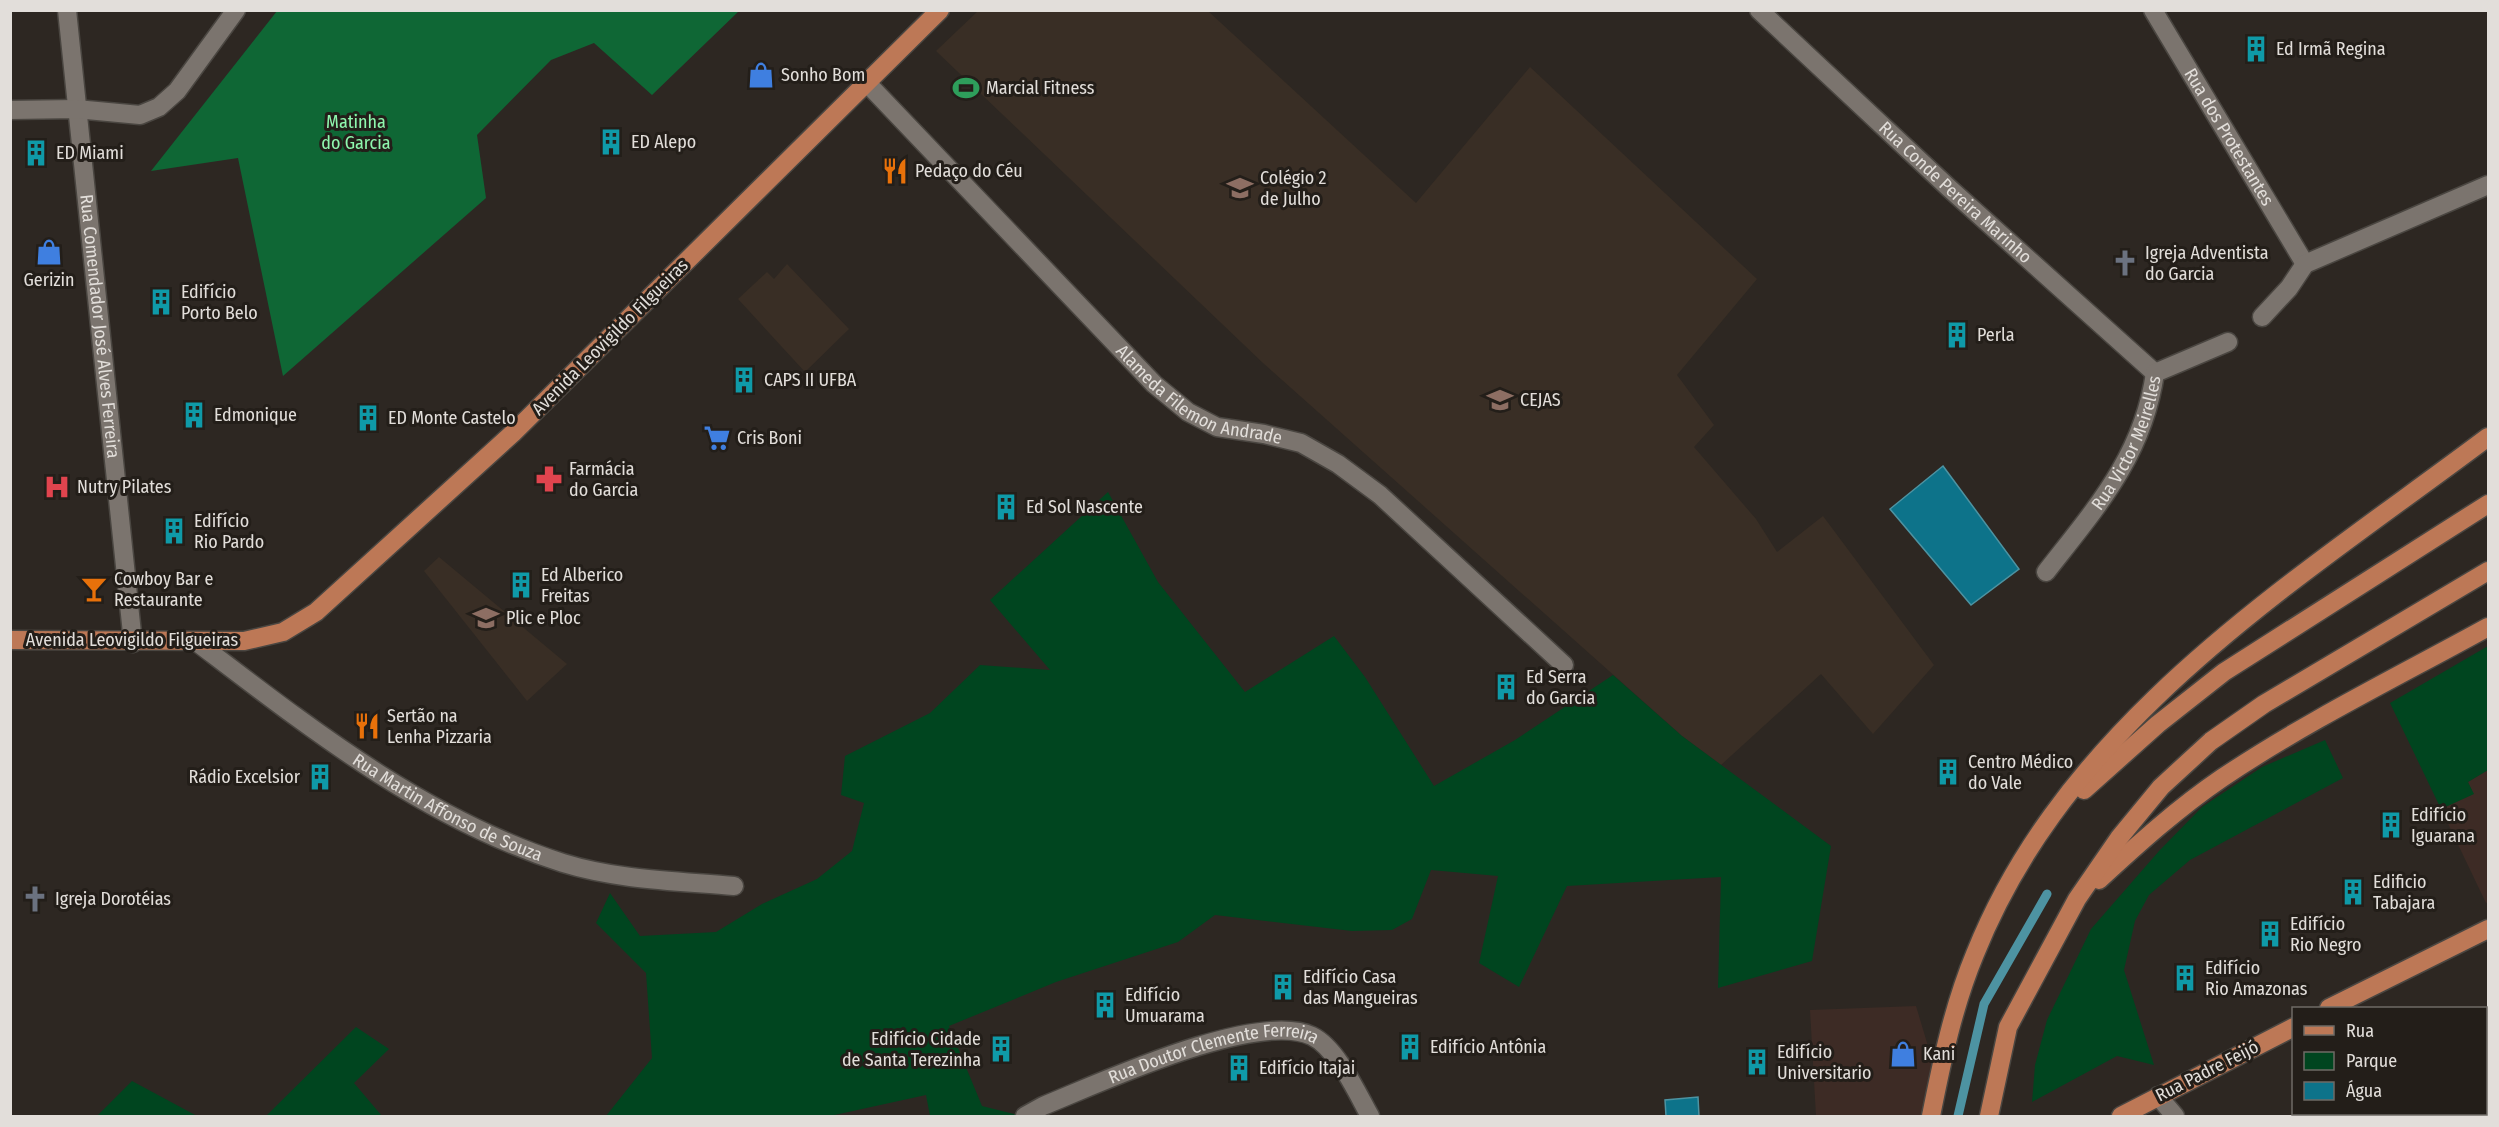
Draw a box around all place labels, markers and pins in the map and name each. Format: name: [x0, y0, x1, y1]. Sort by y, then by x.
building icon: Ed Irmã Regina: [2241, 34, 2271, 64]
place label: Ed Irmã Regina: [2276, 38, 2386, 60]
shop icon: Sonho Bom: [746, 60, 776, 90]
place label: Sonho Bom: [781, 64, 865, 86]
sports icon: Marcial Fitness: [951, 73, 981, 103]
place label: Marcial Fitness: [986, 77, 1095, 99]
building icon: ED Alepo: [596, 127, 626, 157]
place label: ED Alepo: [631, 131, 696, 153]
building icon: ED Miami: [21, 138, 51, 168]
place label: ED Miami: [56, 142, 124, 164]
restaurant icon: Pedaço do Céu: [880, 156, 910, 186]
place label: Pedaço do Céu: [915, 160, 1023, 182]
place label: Colégio 2 de Julho: [1260, 167, 1326, 210]
school or university icon: Colégio 2 de Julho: [1225, 173, 1255, 203]
shop icon: Gerizin: [34, 237, 64, 267]
place label: Igreja Adventista do Garcia: [2145, 242, 2269, 285]
church icon: Igreja Adventista do Garcia: [2110, 248, 2140, 278]
place label: Gerizin: [23, 269, 75, 291]
place label: Edifício Porto Belo: [181, 281, 258, 324]
building icon: Edifício Porto Belo: [146, 287, 176, 317]
building icon: Perla: [1942, 320, 1972, 350]
place label: Perla: [1977, 324, 2015, 346]
building icon: CAPS II UFBA: [729, 365, 759, 395]
place label: CAPS II UFBA: [764, 369, 857, 391]
school or university icon: CEJAS: [1485, 385, 1515, 415]
place label: CEJAS: [1520, 389, 1561, 411]
building icon: Edmonique: [179, 400, 209, 430]
building icon: ED Monte Castelo: [353, 403, 383, 433]
place label: Edmonique: [214, 404, 297, 426]
place label: ED Monte Castelo: [388, 407, 516, 429]
supermarket icon: Cris Boni: [702, 423, 732, 453]
place label: Cris Boni: [737, 427, 802, 449]
place label: Farmácia do Garcia: [569, 458, 638, 501]
pharmacy icon: Farmácia do Garcia: [534, 464, 564, 494]
hospital icon: Nutry Pilates: [42, 472, 72, 502]
place label: Nutry Pilates: [77, 476, 172, 498]
building icon: Ed Sol Nascente: [991, 492, 1021, 522]
place label: Ed Sol Nascente: [1026, 496, 1143, 518]
place label: Edifício Rio Pardo: [194, 510, 264, 553]
building icon: Edifício Rio Pardo: [159, 516, 189, 546]
place label: Ed Alberico Freitas: [541, 564, 623, 607]
place label: Cowboy Bar e Restaurante: [114, 568, 213, 611]
building icon: Ed Alberico Freitas: [506, 570, 536, 600]
bar icon: Cowboy Bar e Restaurante: [79, 574, 109, 604]
school or university icon: Plic e Ploc: [471, 603, 501, 633]
place label: Plic e Ploc: [506, 607, 581, 629]
place label: Ed Serra do Garcia: [1526, 666, 1595, 709]
building icon: Ed Serra do Garcia: [1491, 672, 1521, 702]
place label: Sertão na Lenha Pizzaria: [387, 705, 492, 748]
restaurant icon: Sertão na Lenha Pizzaria: [352, 711, 382, 741]
place label: Centro Médico do Vale: [1968, 751, 2073, 794]
building icon: Centro Médico do Vale: [1933, 757, 1963, 787]
building icon: Rádio Excelsior: [305, 762, 335, 792]
place label: Rádio Excelsior: [189, 766, 301, 788]
place label: Edifício Iguarana: [2411, 804, 2475, 847]
building icon: Edifício Iguarana: [2376, 810, 2406, 840]
place label: Edificio Tabajara: [2373, 871, 2435, 914]
building icon: Edificio Tabajara: [2338, 877, 2368, 907]
church icon: Igreja Dorotéias: [20, 884, 50, 914]
place label: Igreja Dorotéias: [55, 888, 171, 910]
place label: Edifício Rio Negro: [2290, 913, 2362, 956]
building icon: Edifício Rio Negro: [2255, 919, 2285, 949]
place label: Edifício Rio Amazonas: [2205, 957, 2308, 1000]
building icon: Edifício Rio Amazonas: [2170, 963, 2200, 993]
place label: Edifício Casa das Mangueiras: [1303, 966, 1418, 1009]
building icon: Edifício Casa das Mangueiras: [1268, 972, 1298, 1002]
place label: Edifício Umuarama: [1125, 984, 1205, 1027]
building icon: Edifício Umuarama: [1090, 990, 1120, 1020]
place label: Edifício Cidade de Santa Terezinha: [842, 1028, 981, 1071]
building icon: Edifício Antônia: [1395, 1032, 1425, 1062]
building icon: Edifício Cidade de Santa Terezinha: [986, 1034, 1016, 1064]
place label: Edifício Antônia: [1430, 1036, 1546, 1058]
shop icon: Kani: [1888, 1039, 1918, 1069]
place label: Edifício Universitario: [1777, 1041, 1872, 1084]
place label: Kani: [1923, 1043, 1955, 1065]
building icon: Edifício Universitario: [1742, 1047, 1772, 1077]
building icon: Edifício Itajai: [1224, 1053, 1254, 1083]
place label: Edifício Itajai: [1259, 1057, 1355, 1079]

